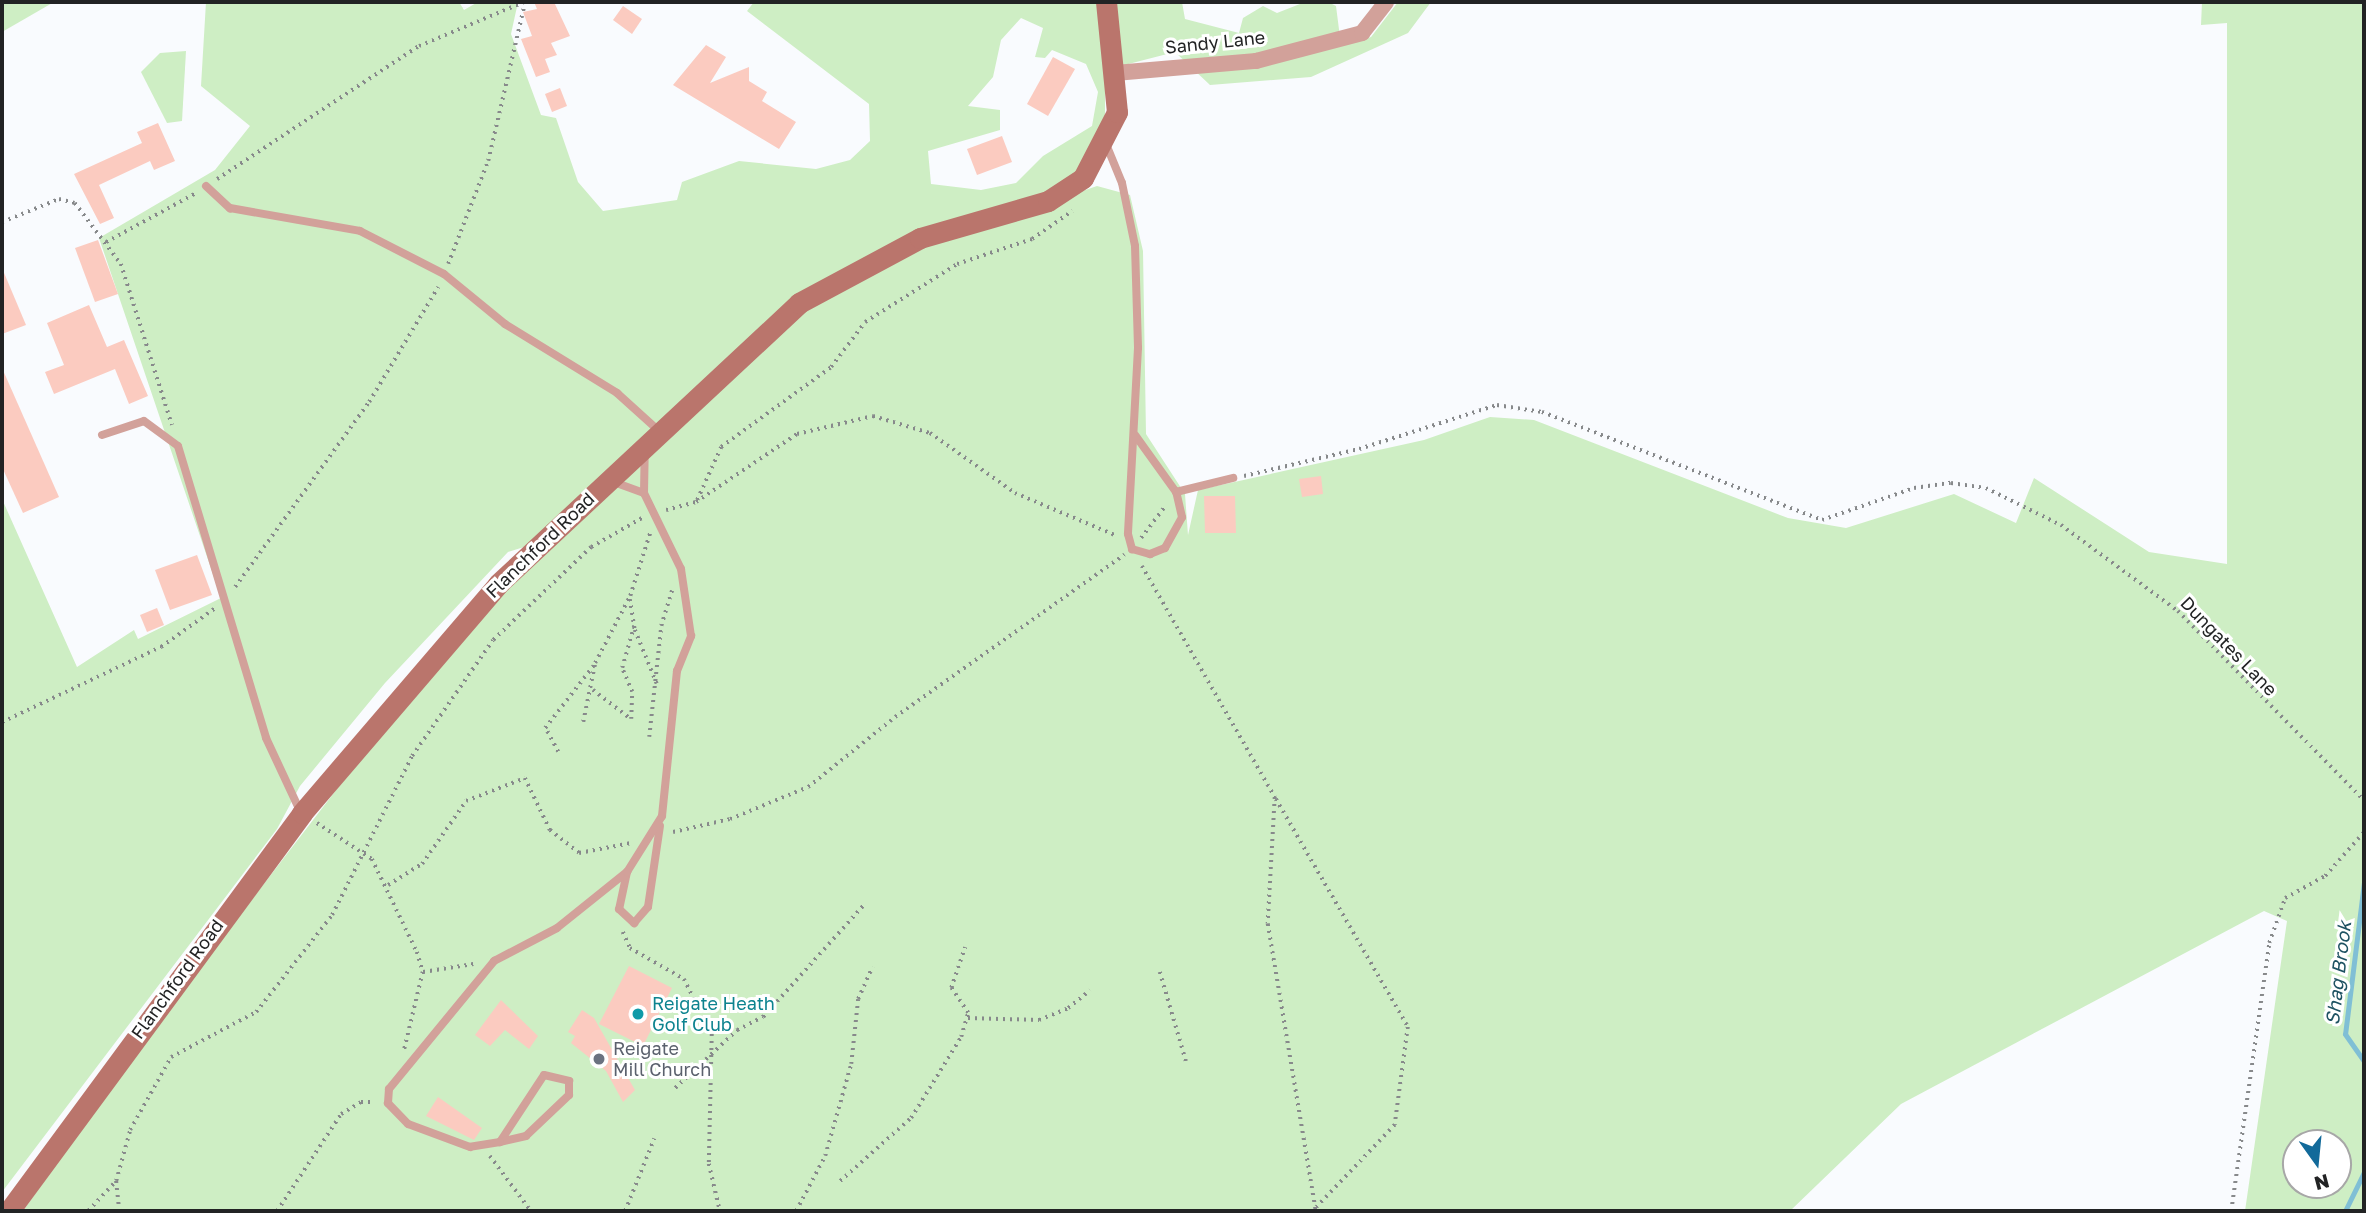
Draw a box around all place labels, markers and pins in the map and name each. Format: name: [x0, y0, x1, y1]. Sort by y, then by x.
place label: Reigate Heath Golf Club: [652, 993, 775, 1036]
marker: Reigate Heath Golf Club: [630, 1006, 646, 1022]
place label: Reigate Mill Church: [613, 1038, 711, 1080]
marker: Reigate Mill Church: [591, 1051, 607, 1067]

